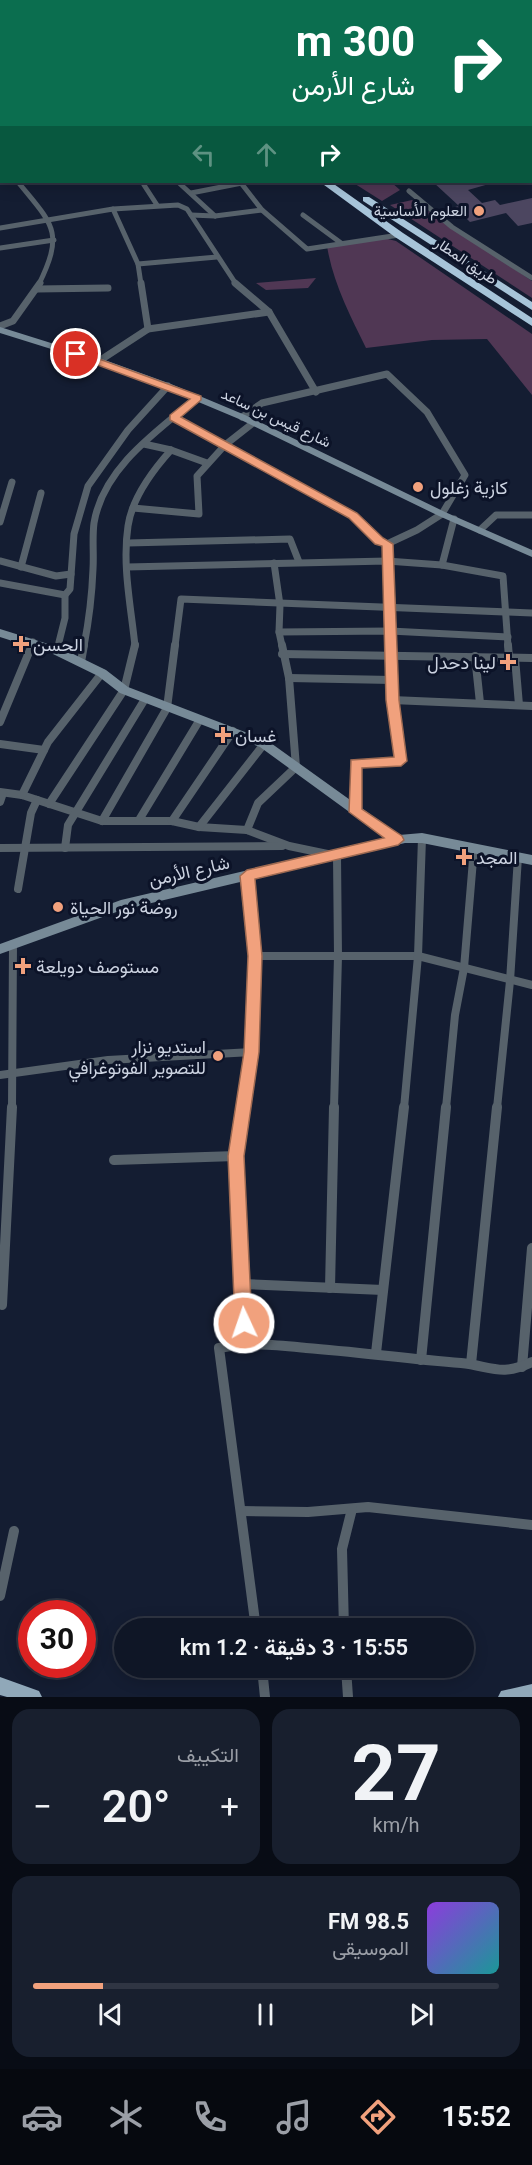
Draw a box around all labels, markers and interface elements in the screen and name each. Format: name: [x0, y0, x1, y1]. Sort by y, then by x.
text: 300 m: [296, 17, 415, 66]
icon: right: [436, 24, 514, 102]
text: شارع الأرمن: [291, 70, 415, 102]
icon: left: [187, 138, 220, 171]
icon: ahead: [250, 138, 283, 171]
icon: right: [313, 138, 346, 171]
place label: العلوم الأساسية: [374, 202, 467, 221]
marker: العلوم الأساسية: [472, 204, 486, 218]
street label: طريق المطار: [430, 233, 501, 289]
pin: [50, 328, 101, 379]
icon: arrive: [59, 337, 92, 370]
street label: شارع قيس بن ساعد: [217, 385, 334, 453]
place label: كازية زغلول: [430, 477, 508, 499]
marker: كازية زغلول: [411, 480, 425, 494]
place label: الحسن: [33, 634, 83, 656]
marker: الحسن: [14, 637, 28, 651]
place label: لينا دحدل: [427, 652, 496, 674]
marker: لينا دحدل: [501, 655, 515, 669]
place label: غسان: [235, 725, 276, 746]
marker: غسان: [216, 728, 230, 742]
place label: المجد: [476, 847, 518, 868]
marker: المجد: [457, 850, 471, 864]
street label: شارع الأرمن: [146, 852, 232, 892]
place label: روضة نور الحياة: [70, 897, 178, 919]
marker: روضة نور الحياة: [51, 900, 65, 914]
place label: مستوصف دويلعة: [36, 956, 159, 978]
marker: مستوصف دويلعة: [14, 957, 32, 975]
place label: استديو نزار للتصوير الفوتوغرافي: [68, 1036, 206, 1083]
marker: استديو نزار للتصوير الفوتوغرافي: [211, 1049, 225, 1063]
position arrow: [212, 1291, 276, 1355]
speed limit sign: 30: [18, 1600, 96, 1678]
text: 15:55 · 3 دقيقة · 1.2 km: [180, 1635, 408, 1660]
text: 27: [351, 1728, 441, 1819]
text: التكييف: [177, 1743, 239, 1767]
text: 20°: [102, 1780, 170, 1833]
text: −: [33, 1787, 52, 1826]
text: +: [220, 1787, 239, 1826]
text: km/h: [373, 1813, 419, 1837]
text: 98.5 FM: [328, 1909, 409, 1934]
text: الموسيقى: [332, 1936, 409, 1960]
icon: previous: [94, 1998, 127, 2031]
icon: pause: [249, 1998, 282, 2031]
icon: next: [405, 1998, 438, 2031]
icon: car: [21, 2096, 63, 2138]
icon: climate: [105, 2096, 147, 2138]
icon: phone: [189, 2096, 231, 2138]
icon: music: [273, 2096, 315, 2138]
icon: directions: [357, 2096, 399, 2138]
text: 15:52: [441, 2101, 511, 2133]

